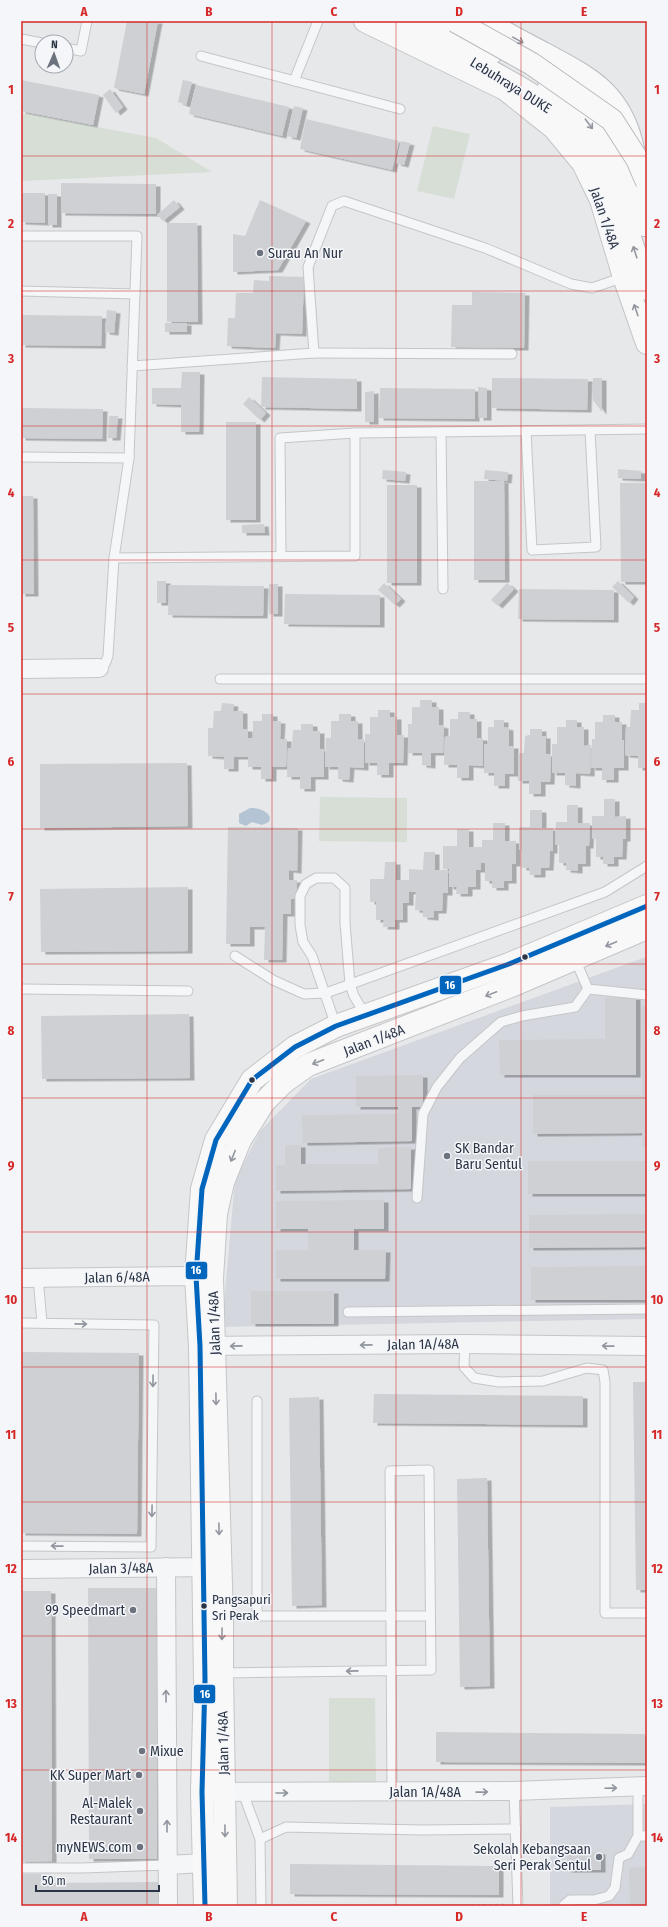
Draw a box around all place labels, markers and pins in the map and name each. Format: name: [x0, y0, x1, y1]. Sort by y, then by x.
place label: Surau An Nur: [268, 245, 343, 262]
marker: Surau An Nur: [255, 248, 265, 258]
unlabelled marker: [520, 952, 530, 962]
unlabelled marker: [247, 1075, 257, 1085]
place label: SK Bandar Baru Sentul: [455, 1140, 522, 1173]
marker: SK Bandar Baru Sentul: [442, 1151, 452, 1161]
place label: Pangsapuri Sri Perak: [212, 1592, 271, 1623]
marker: Pangsapuri Sri Perak: [199, 1601, 209, 1611]
place label: 99 Speedmart: [45, 1602, 125, 1619]
marker: 99 Speedmart: [128, 1605, 138, 1615]
place label: Mixue: [150, 1743, 184, 1760]
marker: Mixue: [137, 1746, 147, 1756]
place label: KK Super Mart: [50, 1767, 131, 1784]
marker: KK Super Mart: [134, 1770, 144, 1780]
place label: Al-Malek Restaurant: [70, 1795, 132, 1828]
marker: Al-Malek Restaurant: [135, 1806, 145, 1816]
place label: myNEWS.com: [56, 1839, 132, 1856]
place label: Sekolah Kebangsaan Seri Perak Sentul: [473, 1841, 591, 1874]
marker: myNEWS.com: [135, 1842, 145, 1852]
marker: Sekolah Kebangsaan Seri Perak Sentul: [594, 1852, 604, 1862]

